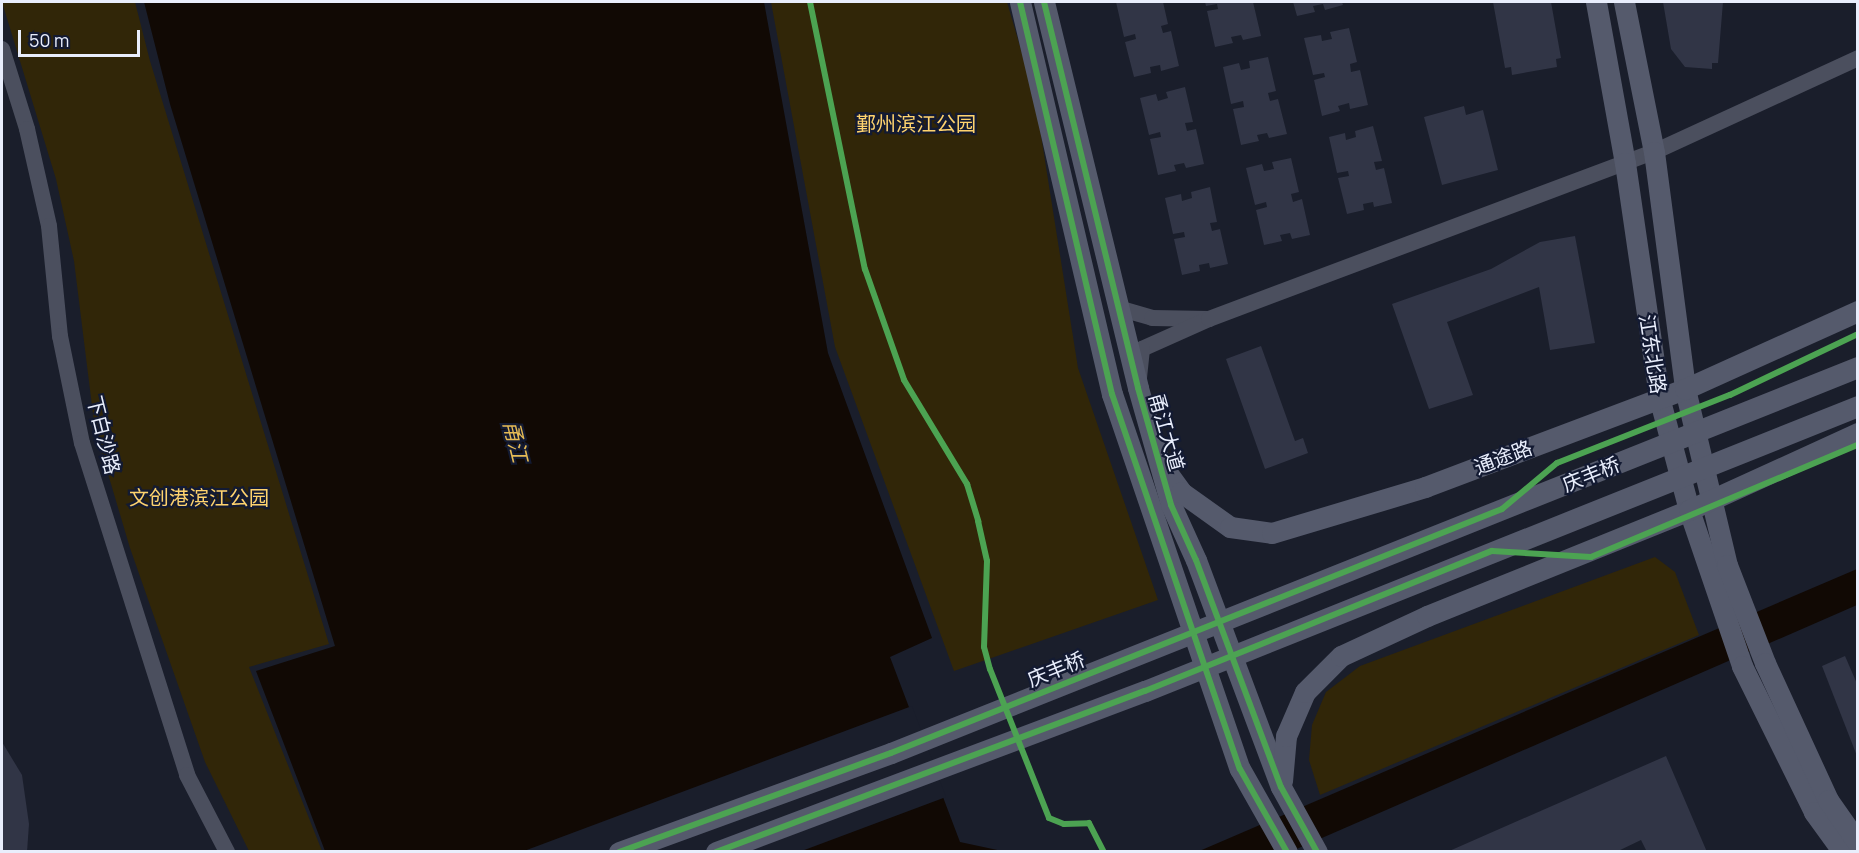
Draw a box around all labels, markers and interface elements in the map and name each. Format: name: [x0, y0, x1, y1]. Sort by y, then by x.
scale bar: [21, 18, 142, 56]
text: 50 m: [29, 28, 69, 52]
park label: 鄞州滨江公园: [856, 111, 976, 135]
street label: 江东北路: [1635, 313, 1671, 395]
street label: 甬江大道: [1144, 390, 1190, 474]
street label: 下白沙路: [83, 393, 125, 477]
water label: 甬江: [499, 418, 533, 464]
street label: 通途路: [1471, 435, 1535, 479]
street label: 庆丰桥: [1559, 452, 1623, 496]
park label: 文创港滨江公园: [129, 485, 269, 509]
street label: 庆丰桥: [1024, 647, 1088, 691]

